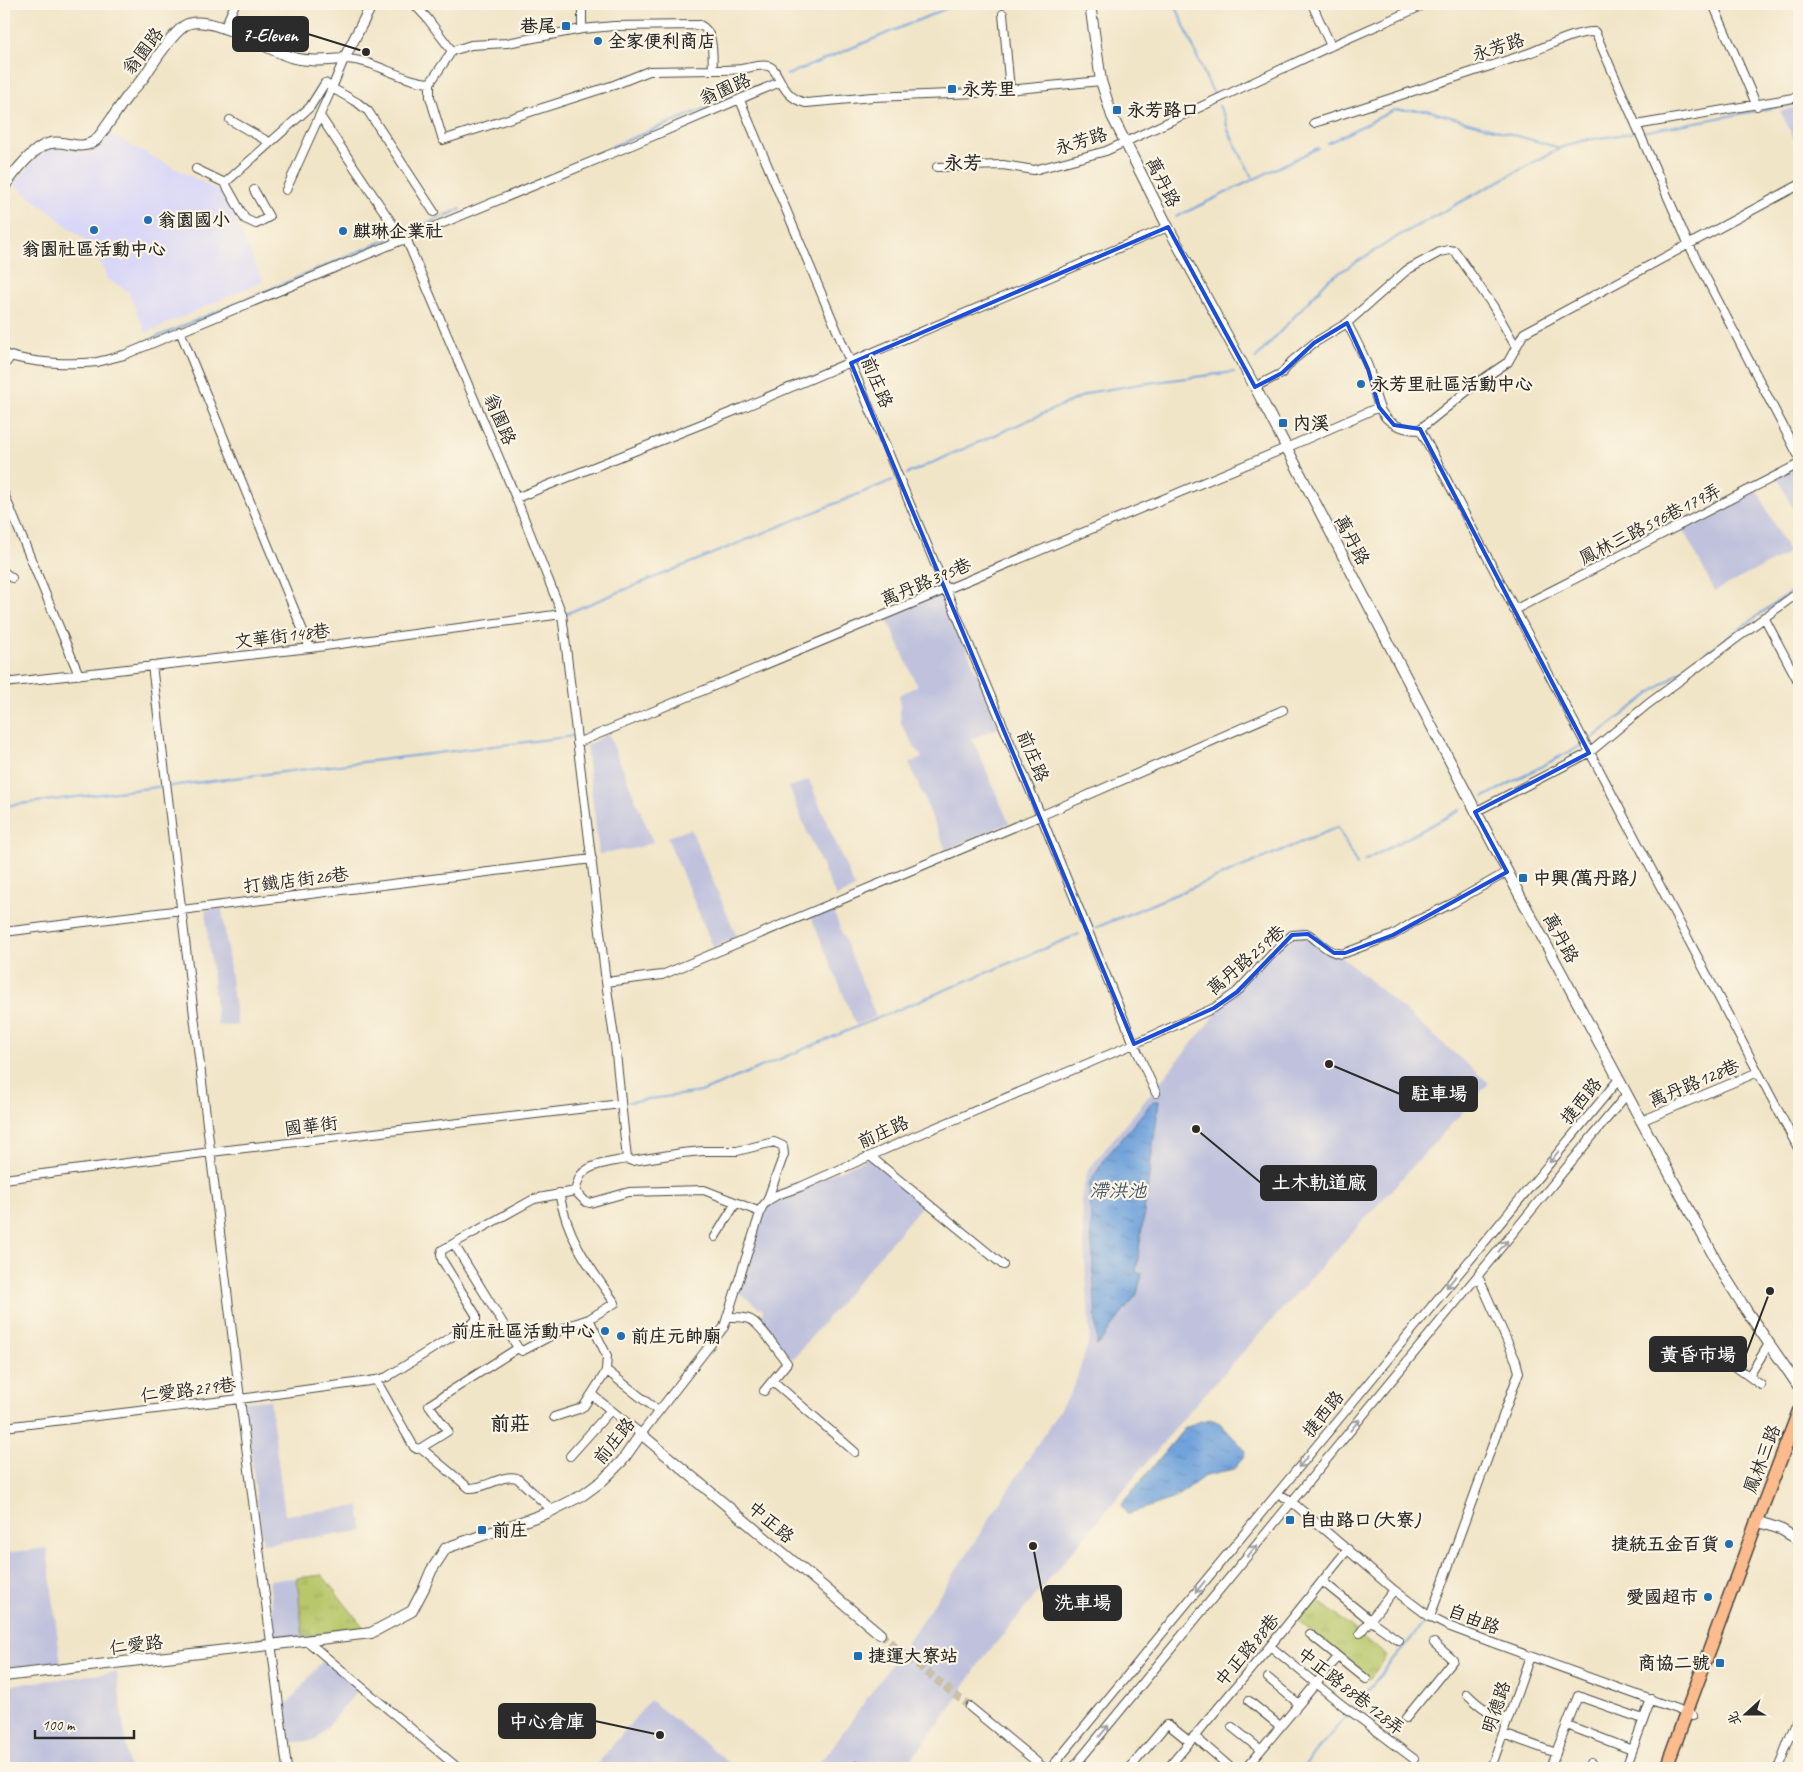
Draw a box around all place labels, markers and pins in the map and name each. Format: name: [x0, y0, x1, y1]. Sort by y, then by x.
place label: 巷尾: [520, 15, 556, 37]
callout: 7-Eleven: [233, 17, 308, 51]
marker: 巷尾: [560, 20, 572, 32]
place label: 全家便利商店: [608, 30, 716, 52]
marker: 全家便利商店: [592, 35, 604, 47]
place label: 永芳里: [962, 78, 1016, 100]
marker: 永芳里: [946, 83, 958, 95]
place label: 永芳路口: [1127, 99, 1199, 121]
marker: 永芳路口: [1111, 104, 1123, 116]
place label: 翁園國小: [158, 209, 230, 231]
marker: 翁園國小: [142, 214, 154, 226]
place label: 麒琳企業社: [353, 220, 443, 242]
marker: 翁園社區活動中心: [88, 224, 100, 236]
marker: 麒琳企業社: [337, 225, 349, 237]
place label: 翁園社區活動中心: [22, 238, 166, 260]
place label: 永芳里社區活動中心: [1371, 373, 1533, 395]
marker: 永芳里社區活動中心: [1355, 378, 1367, 390]
place label: 內溪: [1293, 412, 1329, 434]
marker: 內溪: [1277, 417, 1289, 429]
place label: 中興(萬丹路): [1533, 867, 1636, 889]
marker: 中興(萬丹路): [1517, 872, 1529, 884]
callout: 駐車場: [1400, 1077, 1477, 1111]
callout: 土木軌道廠: [1261, 1166, 1376, 1200]
place label: 前庄社區活動中心: [451, 1320, 595, 1342]
marker: 前庄社區活動中心: [599, 1325, 611, 1337]
place label: 前庄元帥廟: [631, 1325, 721, 1347]
marker: 前庄元帥廟: [615, 1330, 627, 1342]
callout: 黃昏市場: [1650, 1337, 1746, 1371]
place label: 自由路口(大寮): [1300, 1509, 1421, 1531]
marker: 自由路口(大寮): [1284, 1514, 1296, 1526]
place label: 前庄: [492, 1519, 528, 1541]
marker: 前庄: [476, 1524, 488, 1536]
place label: 捷統五金百貨: [1611, 1533, 1719, 1555]
marker: 捷統五金百貨: [1723, 1538, 1735, 1550]
callout: 洗車場: [1044, 1586, 1121, 1620]
place label: 愛國超市: [1626, 1586, 1698, 1608]
marker: 愛國超市: [1702, 1591, 1714, 1603]
place label: 捷運大寮站: [868, 1645, 958, 1667]
marker: 捷運大寮站: [852, 1650, 864, 1662]
place label: 商協二號: [1638, 1652, 1710, 1674]
marker: 商協二號: [1714, 1657, 1726, 1669]
callout: 中心倉庫: [499, 1704, 595, 1738]

